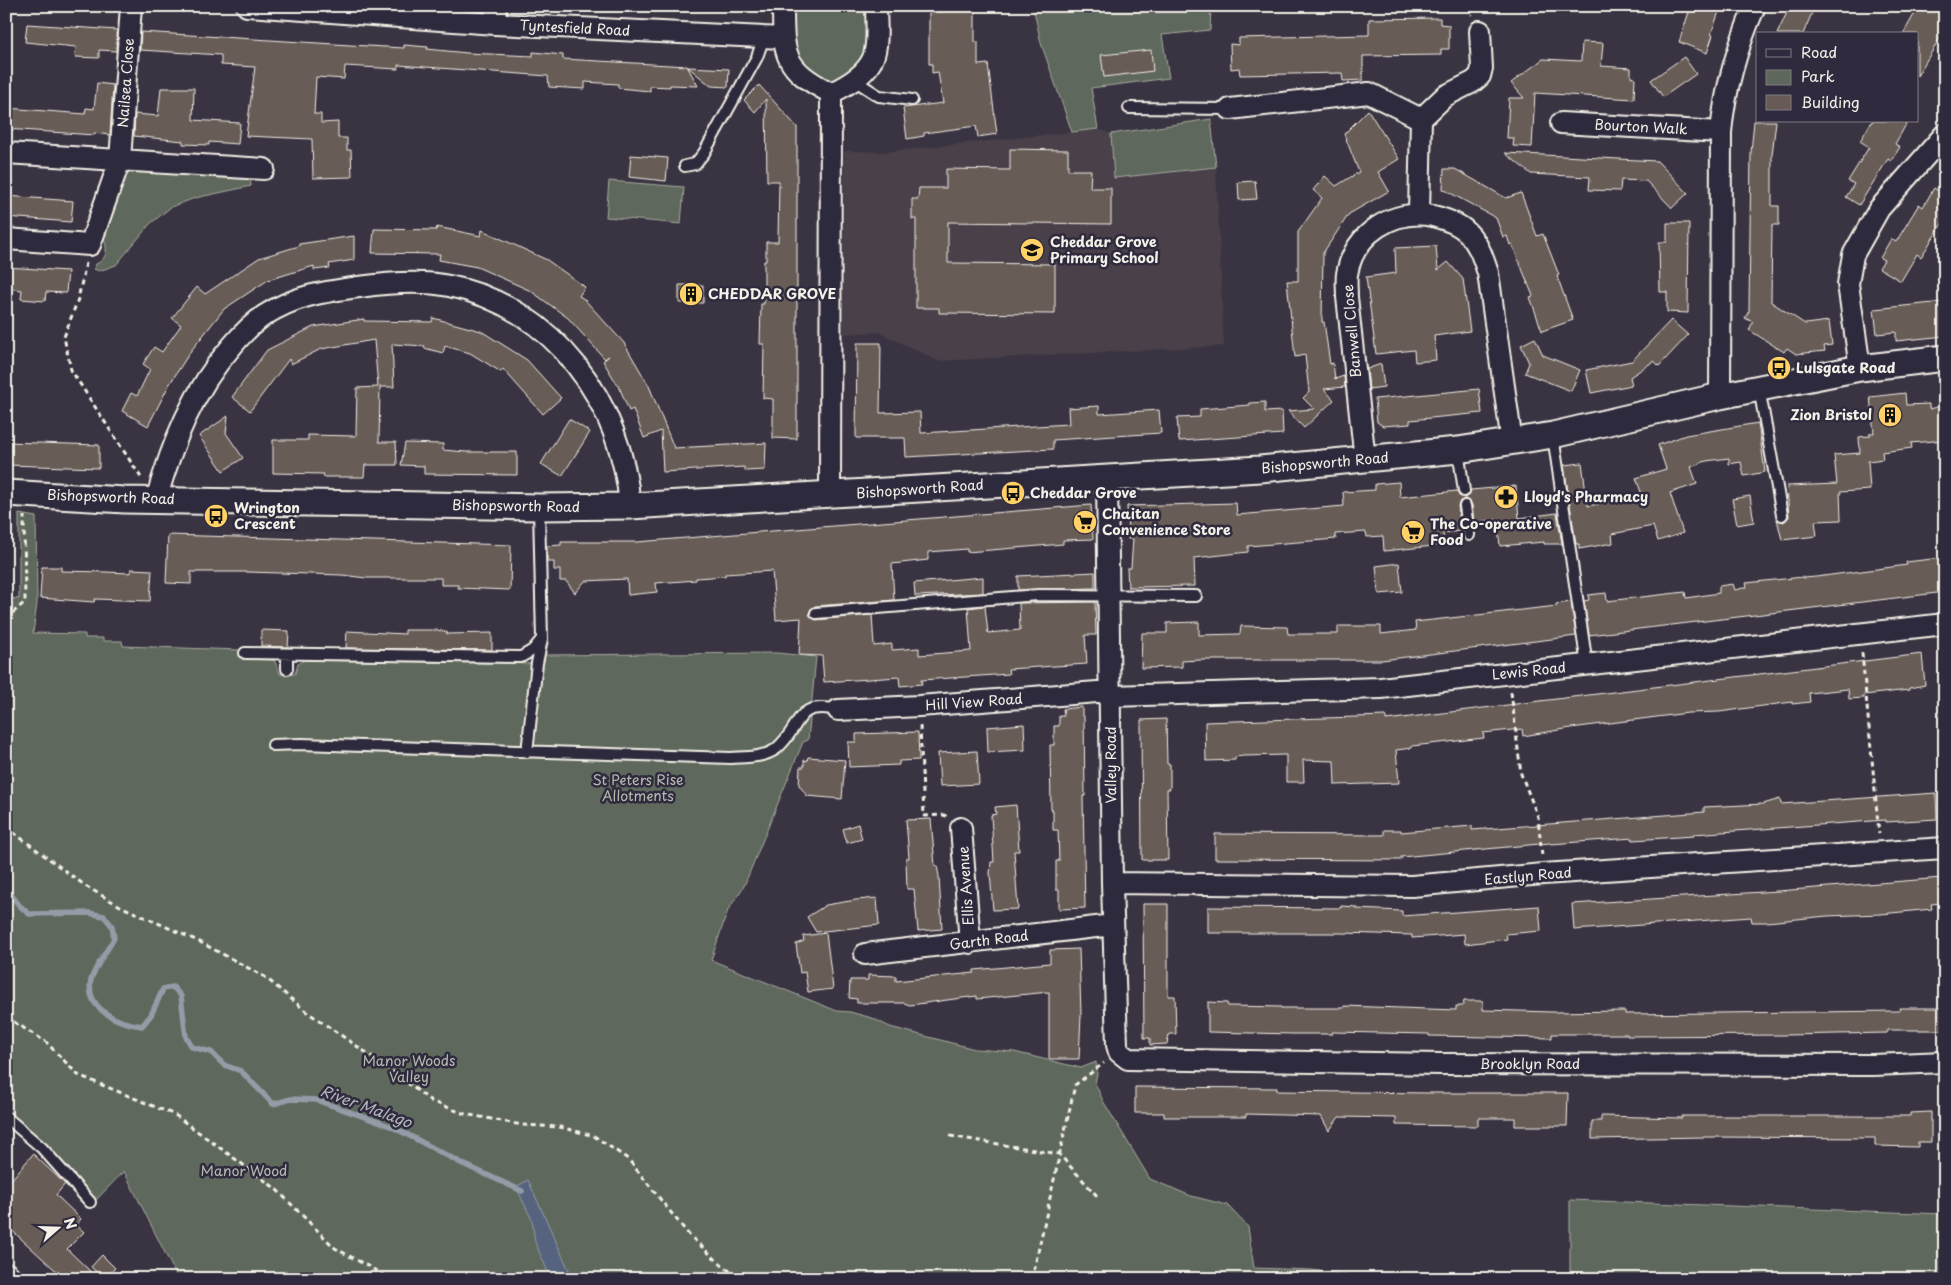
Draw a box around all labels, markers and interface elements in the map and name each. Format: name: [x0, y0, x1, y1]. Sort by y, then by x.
street label: Tyntesfield Road: [519, 14, 631, 41]
legend: [1756, 32, 1918, 122]
street label: Nailsea Close: [112, 37, 139, 128]
text: Road: [1801, 40, 1837, 63]
text: Park: [1801, 64, 1835, 87]
text: Building: [1801, 90, 1860, 113]
street label: Bourton Walk: [1594, 114, 1689, 139]
place label: Cheddar Grove Primary School: [1050, 231, 1159, 268]
school or university icon: Cheddar Grove Primary School: [1019, 237, 1045, 263]
building icon: CHEDDAR GROVE: [678, 281, 704, 307]
place label: CHEDDAR GROVE: [708, 283, 837, 304]
street label: Banwell Close: [1337, 283, 1366, 379]
bus stop icon: Lulsgate Road: [1766, 355, 1792, 381]
place label: Lulsgate Road: [1796, 357, 1896, 378]
building icon: Zion Bristol: [1877, 402, 1903, 428]
place label: Zion Bristol: [1790, 404, 1872, 425]
street label: Bishopsworth Road: [1260, 446, 1390, 479]
street label: Bishopsworth Road: [855, 474, 985, 503]
bus stop icon: Cheddar Grove: [1000, 480, 1026, 506]
place label: Cheddar Grove: [1030, 482, 1137, 503]
street label: Bishopsworth Road: [47, 484, 175, 509]
pharmacy icon: Lloyd's Pharmacy: [1493, 484, 1519, 510]
place label: Lloyd's Pharmacy: [1524, 486, 1648, 507]
street label: Bishopsworth Road: [452, 494, 580, 517]
place label: Wrington Crescent: [234, 497, 300, 534]
bus stop icon: Wrington Crescent: [203, 503, 229, 529]
place label: Chaitan Convenience Store: [1102, 503, 1231, 540]
supermarket icon: Chaitan Convenience Store: [1072, 509, 1098, 535]
place label: The Co-operative Food: [1430, 513, 1552, 550]
supermarket icon: The Co-operative Food: [1400, 519, 1426, 545]
street label: Lewis Road: [1491, 656, 1567, 685]
street label: Hill View Road: [925, 688, 1023, 715]
street label: Valley Road: [1100, 726, 1121, 804]
park label: St Peters Rise Allotments: [593, 769, 683, 806]
street label: Ellis Avenue: [952, 845, 979, 926]
street label: Eastlyn Road: [1483, 861, 1572, 890]
street label: Garth Road: [948, 924, 1030, 955]
park label: Manor Woods Valley: [363, 1050, 456, 1087]
street label: Brooklyn Road: [1480, 1053, 1580, 1074]
water label: River Malago: [318, 1078, 417, 1133]
park label: Manor Wood: [201, 1160, 287, 1181]
north arrow: [32, 1202, 82, 1252]
text: N: [59, 1215, 82, 1232]

